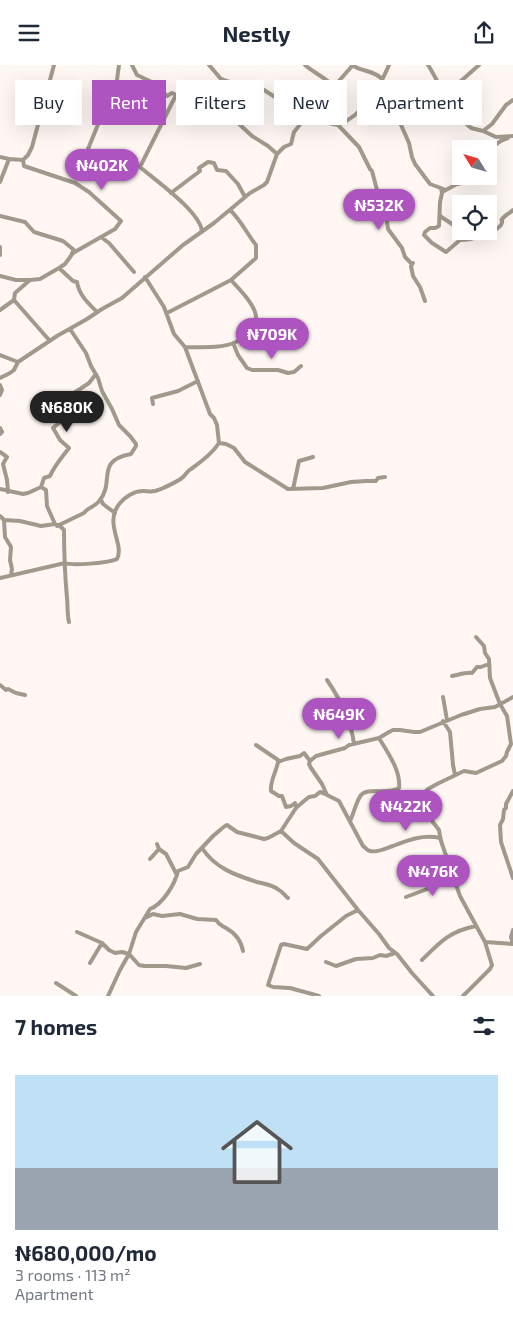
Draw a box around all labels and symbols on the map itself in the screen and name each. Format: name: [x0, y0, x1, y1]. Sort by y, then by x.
north arrow: [452, 140, 498, 185]
pin: ₦402K: [67, 149, 137, 191]
pin: ₦532K: [344, 189, 414, 231]
pin: ₦709K: [237, 317, 307, 360]
pin: ₦680K: [32, 391, 102, 433]
pin: ₦649K: [304, 697, 374, 740]
pin: ₦422K: [371, 789, 441, 832]
pin: ₦476K: [398, 855, 468, 897]

